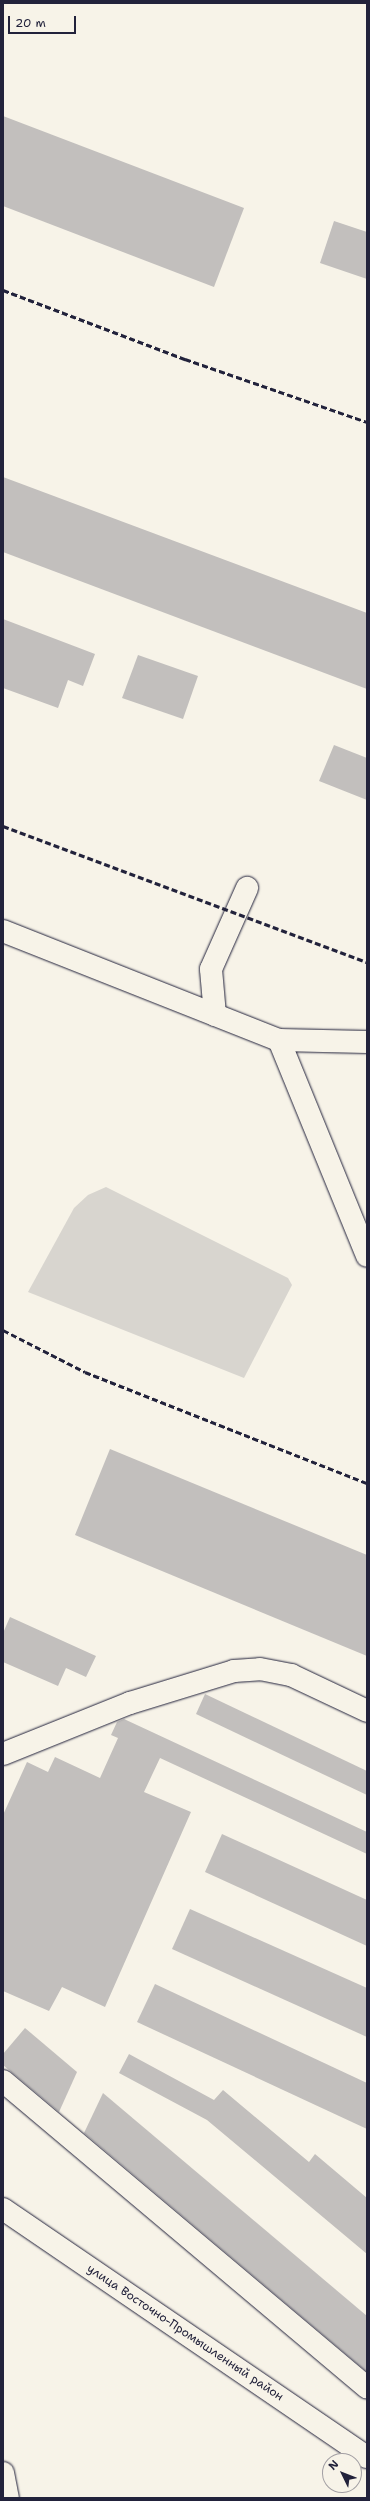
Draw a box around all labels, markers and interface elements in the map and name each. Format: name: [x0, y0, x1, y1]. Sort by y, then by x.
scale bar: [10, 8, 78, 34]
text: 20 m: [15, 15, 46, 31]
street label: улица Восточно-Промышленный район: [84, 2262, 286, 2404]
north arrow: [322, 2453, 362, 2493]
text: N: [325, 2457, 342, 2473]

